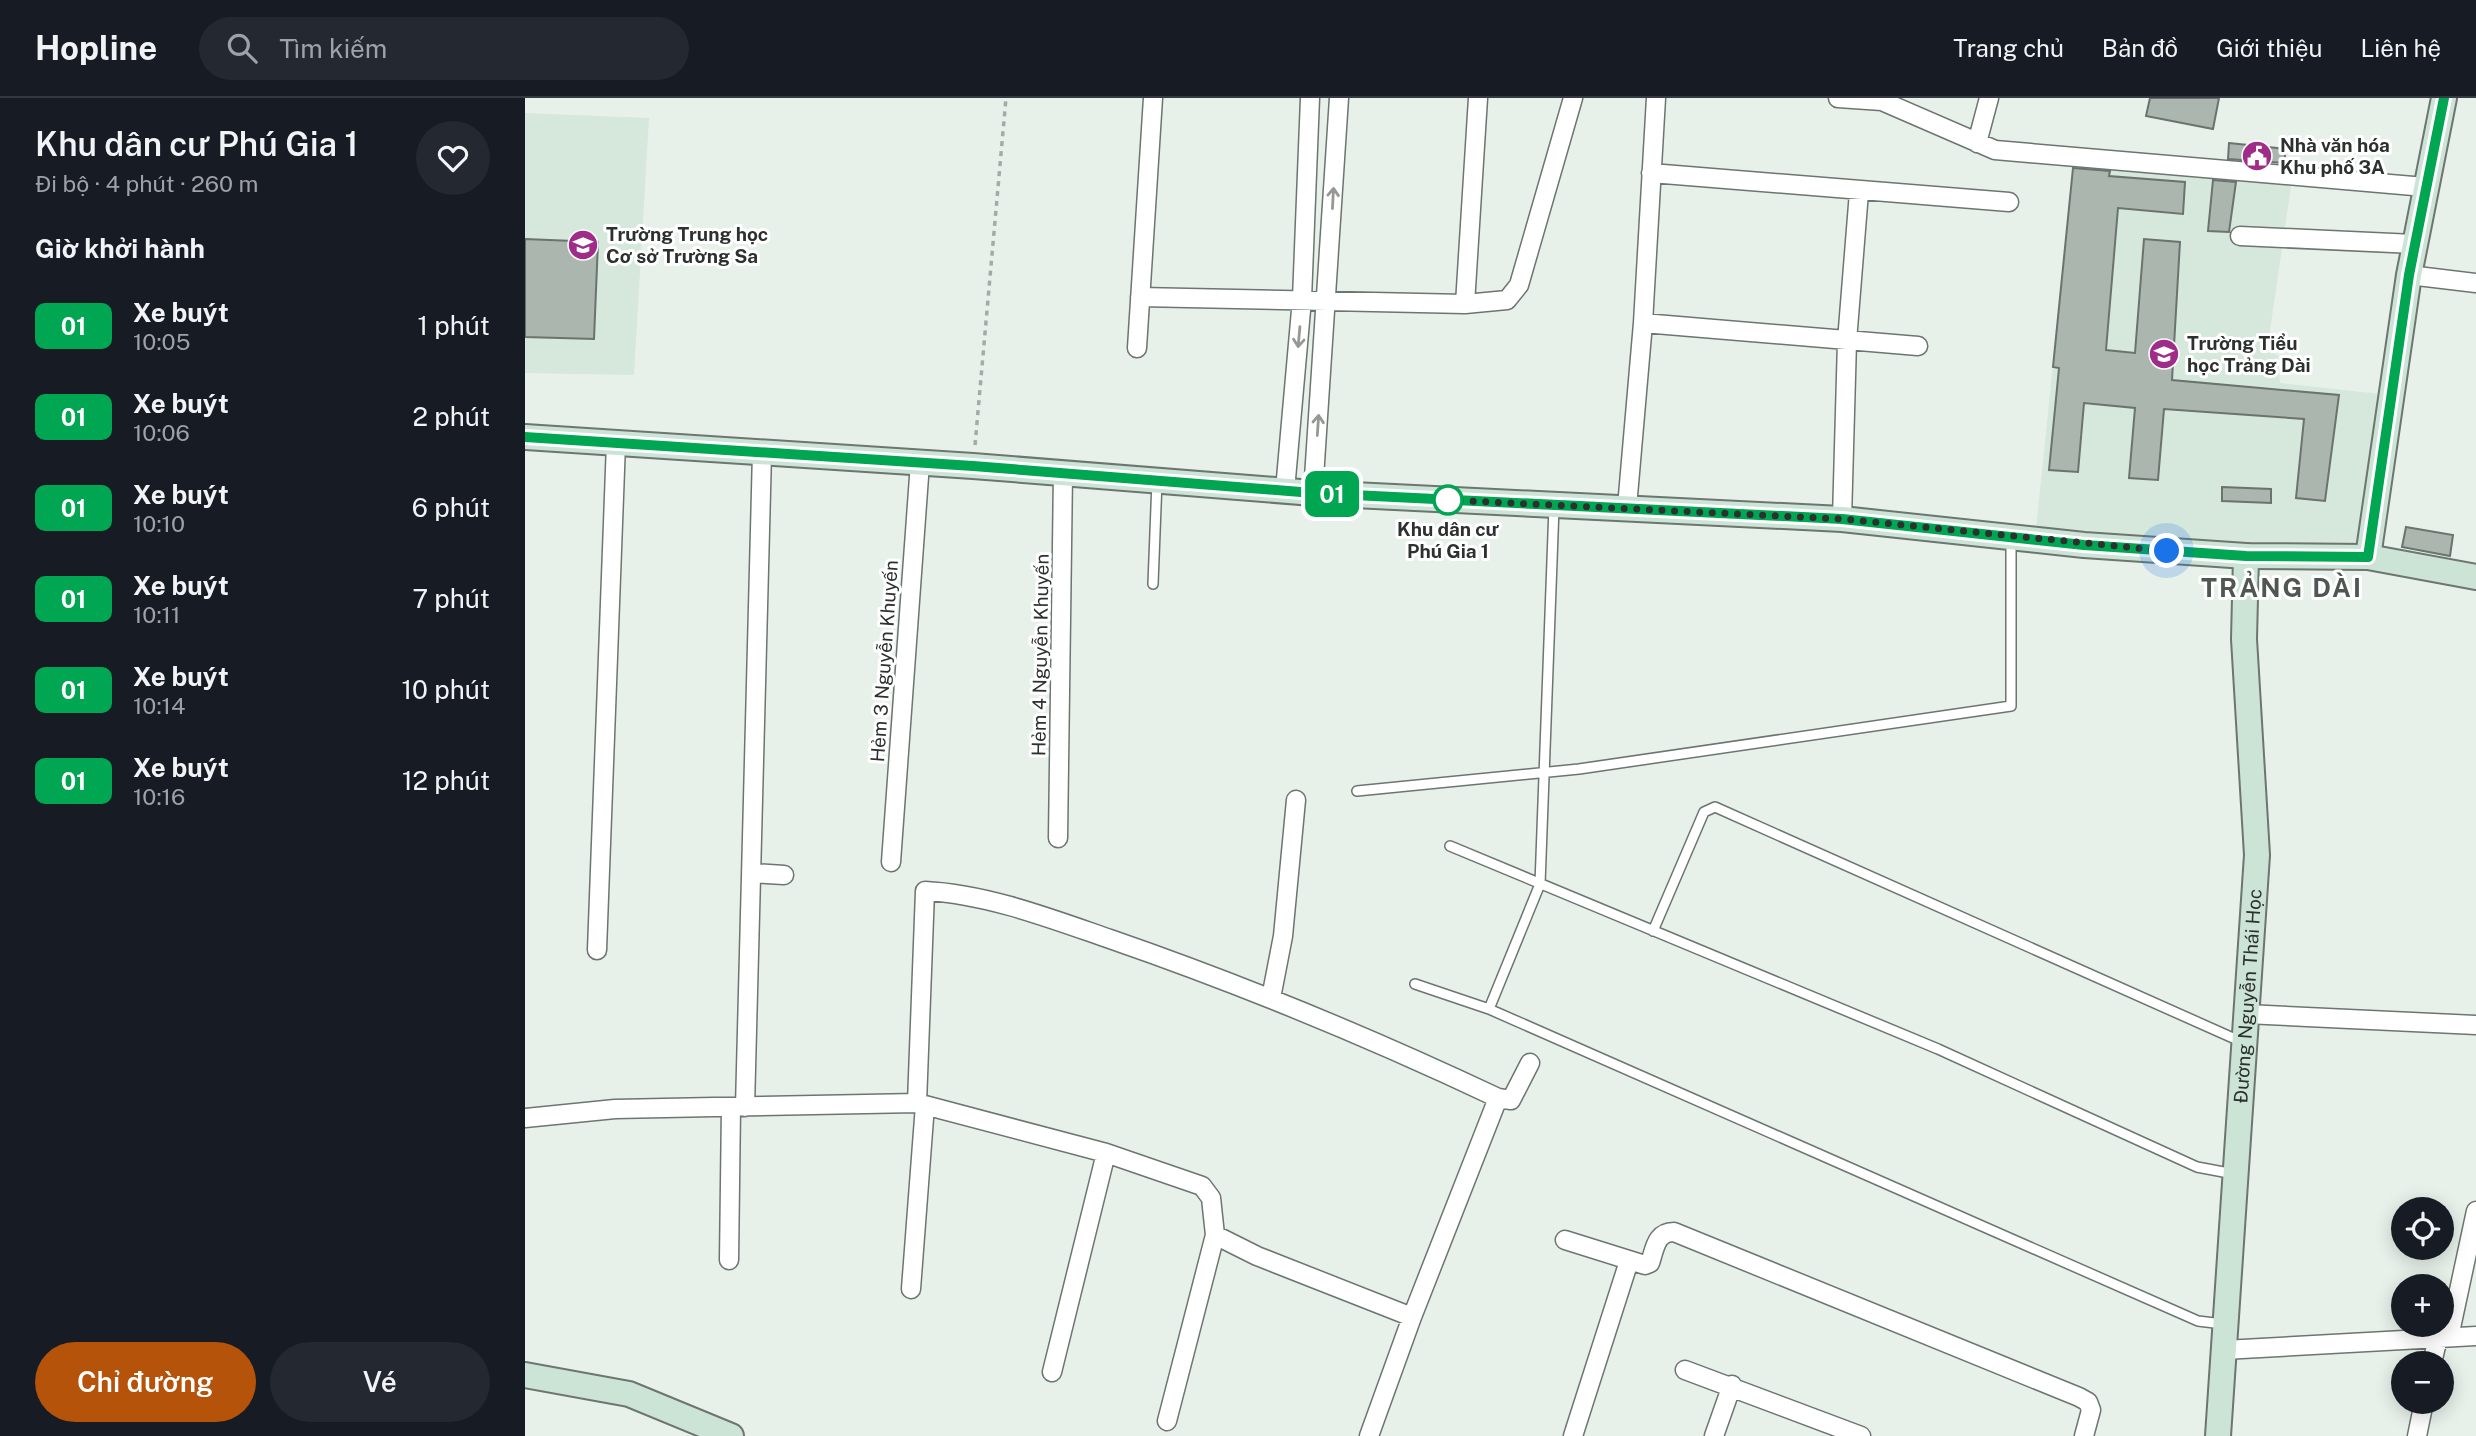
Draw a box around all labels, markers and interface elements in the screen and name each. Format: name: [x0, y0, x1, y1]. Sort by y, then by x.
search box: [199, 17, 689, 80]
text: Hopline: [35, 29, 157, 67]
icon: search: [223, 29, 261, 67]
text: Tìm kiếm: [279, 33, 387, 64]
text: Trang chủ: [1953, 34, 2064, 62]
text: Bản đồ: [2102, 34, 2178, 62]
text: Giới thiệu: [2216, 34, 2322, 62]
text: Liên hệ: [2360, 34, 2441, 62]
button: heart: [416, 121, 490, 195]
text: Khu dân cư Phú Gia 1: [35, 125, 358, 163]
place label: Nhà văn hóa Khu phố 3A: [2280, 134, 2390, 178]
public building icon: Nhà văn hóa Khu phố 3A: [2240, 139, 2274, 173]
text: Đi bộ · 4 phút · 260 m: [35, 170, 258, 197]
one-way arrow: [1327, 187, 1340, 210]
place label: Trường Trung học Cơ sở Trường Sa: [606, 223, 768, 267]
school or university icon: Trường Trung học Cơ sở Trường Sa: [566, 228, 600, 262]
text: Giờ khởi hành: [35, 233, 205, 264]
text: Xe buýt: [133, 297, 229, 328]
text: 1 phút: [417, 310, 490, 341]
text: 01: [61, 312, 86, 340]
one-way arrow: [1292, 326, 1305, 348]
text: 10:05: [133, 328, 190, 355]
place label: Trường Tiểu học Trảng Dài: [2187, 332, 2311, 376]
school or university icon: Trường Tiểu học Trảng Dài: [2147, 337, 2181, 371]
text: Xe buýt: [133, 388, 229, 419]
text: 2 phút: [413, 401, 490, 432]
text: 01: [61, 403, 86, 431]
one-way arrow: [1312, 414, 1325, 437]
text: 10:06: [133, 419, 190, 446]
line badge: 01: [1301, 471, 1363, 517]
text: Xe buýt: [133, 479, 229, 510]
text: 01: [1319, 480, 1345, 508]
marker: Khu dân cư Phú Gia 1: [1433, 485, 1463, 515]
text: 6 phút: [412, 492, 490, 523]
text: 01: [61, 494, 86, 522]
text: 10:10: [133, 510, 185, 537]
place label: Khu dân cư Phú Gia 1: [1397, 518, 1499, 562]
your location: [2149, 533, 2184, 568]
street label: Hẻm 4 Nguyễn Khuyến: [1027, 554, 1053, 756]
street label: Hẻm 3 Nguyễn Khuyến: [866, 559, 902, 763]
text: Xe buýt: [133, 570, 229, 601]
district label: TRẢNG DÀI: [2201, 570, 2363, 603]
text: 7 phút: [412, 583, 490, 614]
text: 01: [61, 585, 86, 613]
text: 10:11: [133, 601, 180, 628]
text: Xe buýt: [133, 661, 229, 692]
text: 10 phút: [402, 674, 490, 705]
text: 01: [61, 676, 86, 704]
text: 10:14: [133, 692, 185, 719]
text: Xe buýt: [133, 752, 229, 783]
text: 12 phút: [402, 765, 490, 796]
text: 01: [61, 767, 86, 795]
text: 10:16: [133, 783, 185, 810]
street label: Đường Nguyễn Thái Học: [2229, 888, 2266, 1104]
map controls: [2391, 1197, 2454, 1414]
button: locate: [2391, 1197, 2454, 1260]
button: +: [2391, 1274, 2454, 1337]
button: Chỉ đường: [35, 1342, 256, 1422]
button: Vé: [270, 1342, 490, 1422]
button: −: [2391, 1351, 2454, 1414]

